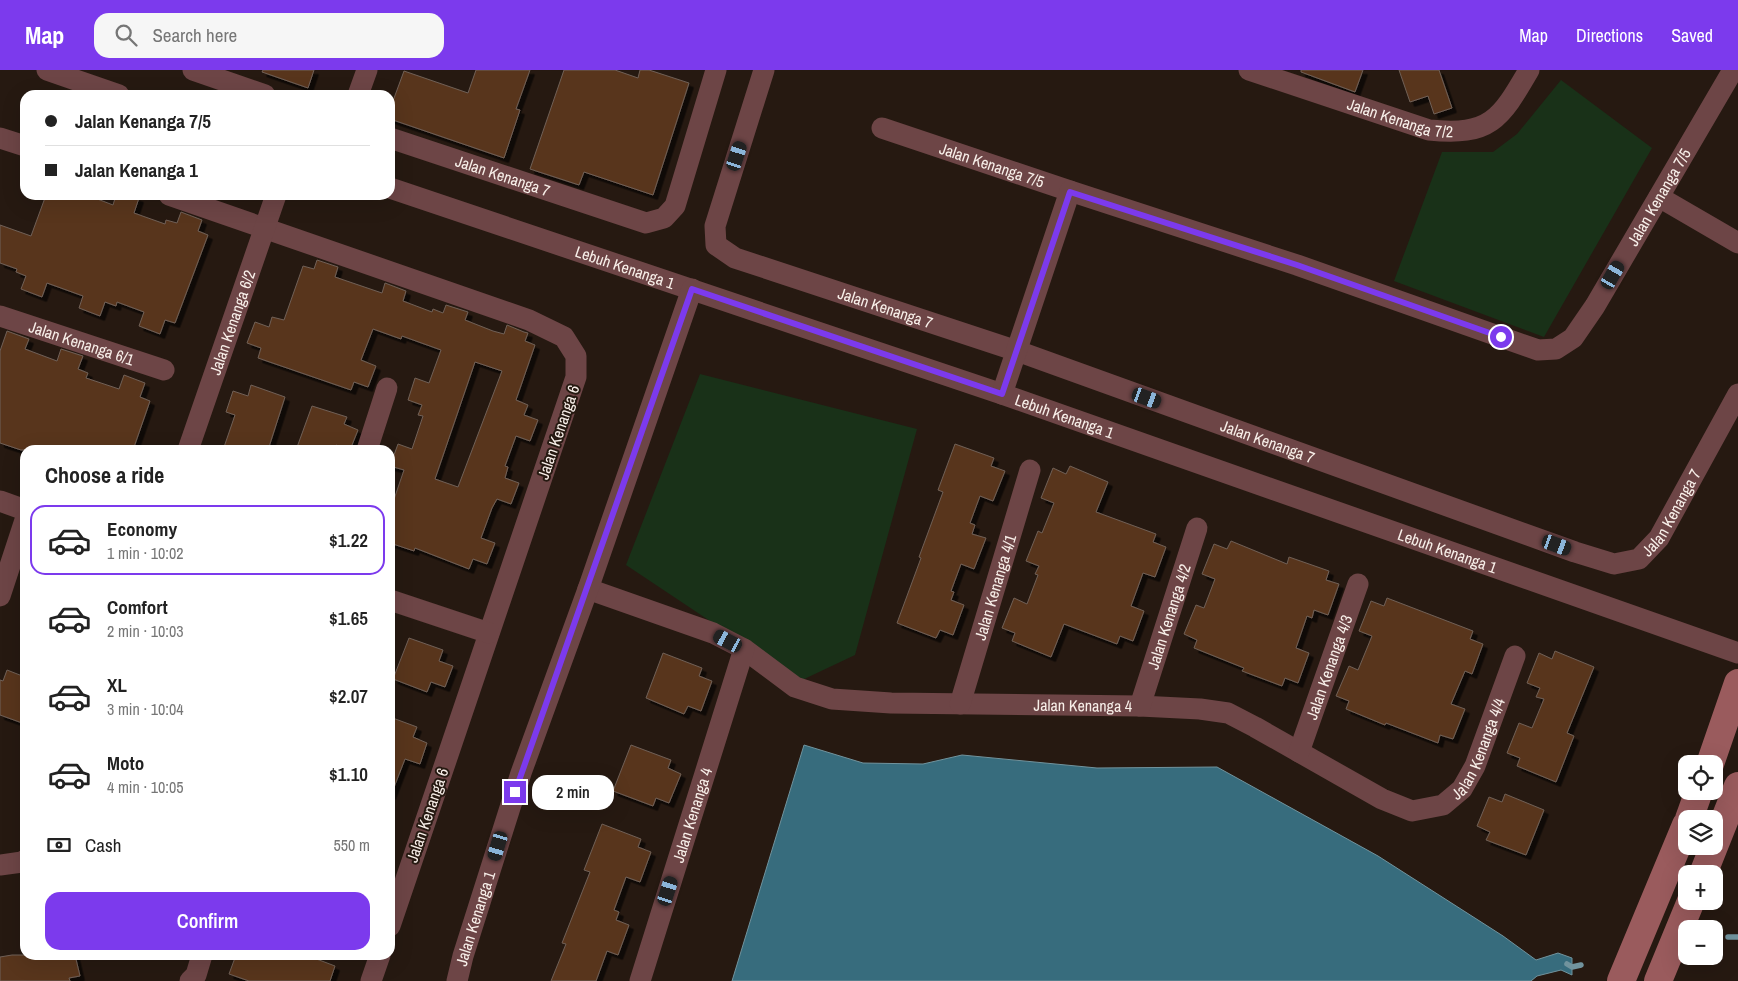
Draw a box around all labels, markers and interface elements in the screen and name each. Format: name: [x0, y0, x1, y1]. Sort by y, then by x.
search box: [94, 13, 444, 58]
text: Map: [25, 19, 64, 51]
icon: search: [112, 21, 140, 49]
text: Search here: [152, 22, 237, 48]
text: Map: [1519, 23, 1548, 48]
text: Directions: [1576, 23, 1643, 48]
text: Saved: [1671, 23, 1713, 48]
street label: Jalan Kenanga 7/2: [1344, 93, 1453, 142]
text: Jalan Kenanga 7/5: [75, 108, 211, 134]
street label: Jalan Kenanga 7/5: [937, 137, 1047, 193]
car: [725, 139, 748, 173]
street label: Jalan Kenanga 7/5: [1622, 144, 1696, 250]
street label: Jalan Kenanga 7: [453, 150, 553, 201]
text: Jalan Kenanga 1: [75, 157, 198, 183]
street label: Lebuh Kenanga 1: [572, 240, 678, 294]
car: [1599, 258, 1626, 292]
street label: Jalan Kenanga 6/2: [204, 267, 260, 378]
street label: Jalan Kenanga 7: [835, 282, 936, 333]
street label: Jalan Kenanga 6/1: [26, 315, 138, 371]
route start: [1490, 326, 1512, 348]
street label: Jalan Kenanga 6: [532, 382, 584, 482]
car: [1130, 386, 1163, 410]
street label: Lebuh Kenanga 1: [1012, 388, 1118, 444]
street label: Jalan Kenanga 7: [1218, 414, 1318, 468]
text: Choose a ride: [45, 460, 164, 490]
street label: Jalan Kenanga 7: [1636, 465, 1706, 561]
text: Economy: [107, 516, 177, 542]
icon: car: [47, 518, 92, 563]
street label: Lebuh Kenanga 1: [1395, 523, 1501, 579]
text: $1.22: [329, 527, 368, 553]
street label: Jalan Kenanga 4/1: [969, 531, 1021, 643]
car: [1540, 533, 1573, 557]
text: 1 min · 10:02: [107, 542, 184, 564]
street label: Jalan Kenanga 4/2: [1141, 561, 1196, 672]
text: Comfort: [107, 594, 168, 620]
icon: car: [47, 596, 92, 641]
text: $1.65: [329, 605, 368, 631]
street label: Jalan Kenanga 4/3: [1300, 612, 1357, 722]
text: 2 min · 10:03: [107, 620, 184, 642]
car: [711, 627, 744, 655]
text: XL: [107, 672, 127, 698]
icon: car: [47, 674, 92, 719]
text: $2.07: [329, 683, 368, 709]
street label: Jalan Kenanga 4: [1034, 694, 1132, 717]
street label: Jalan Kenanga 4/4: [1446, 695, 1510, 805]
text: 3 min · 10:04: [107, 698, 184, 720]
text: Moto: [107, 750, 144, 776]
icon: car: [47, 752, 92, 797]
map controls: [1678, 755, 1723, 965]
button: locate: [1678, 755, 1723, 800]
text: $1.10: [329, 761, 368, 787]
street label: Jalan Kenanga 6: [401, 765, 453, 865]
street label: Jalan Kenanga 4: [667, 765, 717, 865]
callout: 2 min: [532, 774, 615, 810]
text: 4 min · 10:05: [107, 776, 184, 798]
route end: [504, 781, 526, 803]
text: 2 min: [556, 781, 590, 803]
button: layers: [1678, 810, 1723, 855]
car: [486, 829, 509, 863]
icon: cash: [45, 831, 73, 859]
text: Cash: [85, 832, 121, 858]
text: 550 m: [334, 834, 370, 856]
button: +: [1678, 865, 1723, 910]
street label: Jalan Kenanga 1: [450, 868, 500, 968]
car: [656, 874, 679, 908]
button: Confirm: [45, 892, 370, 950]
button: −: [1678, 920, 1723, 965]

